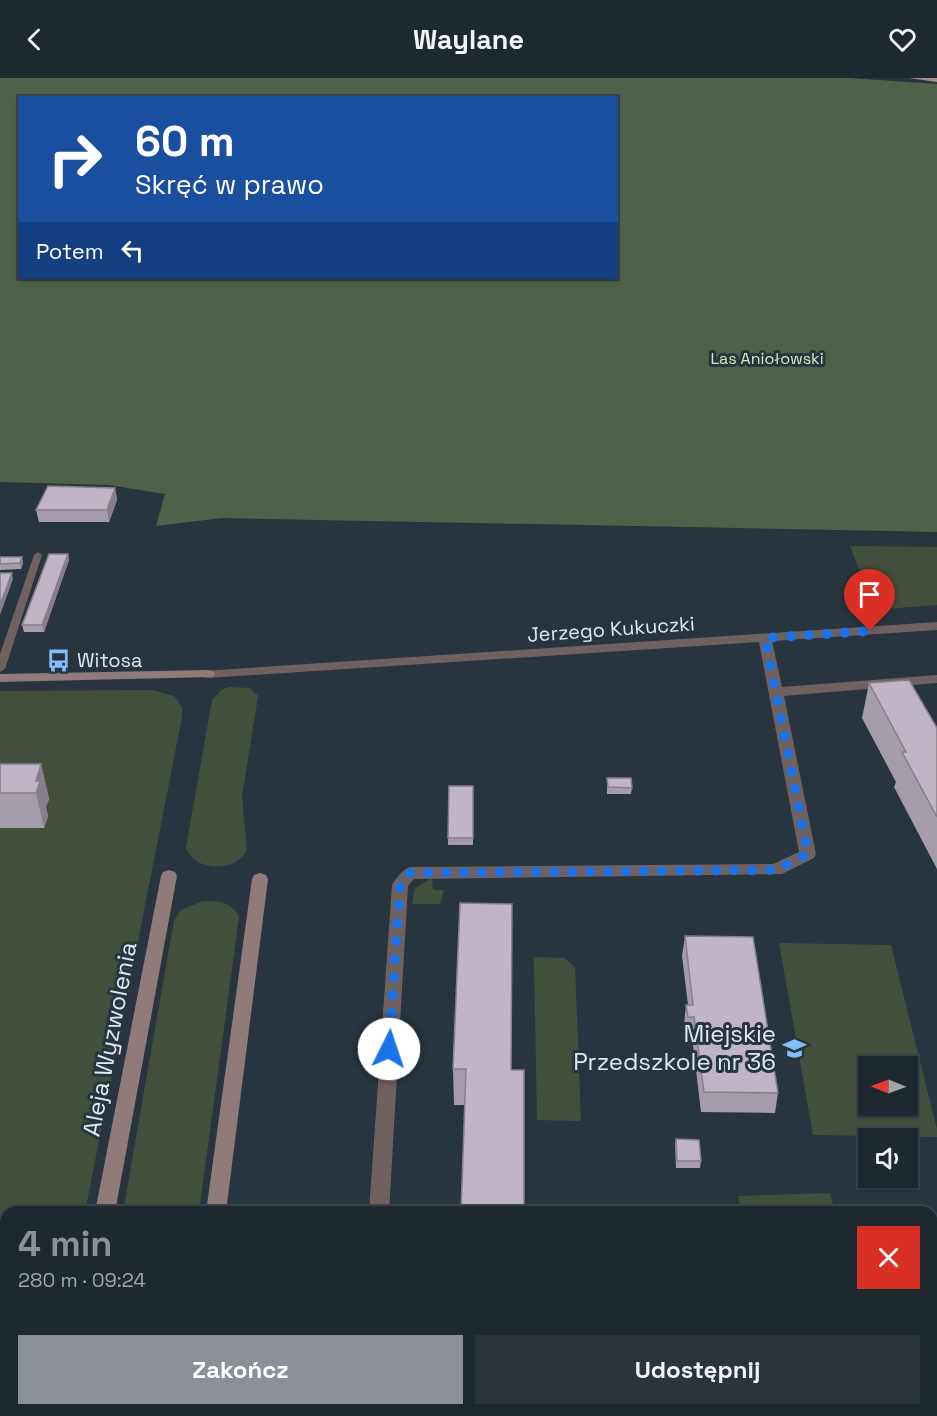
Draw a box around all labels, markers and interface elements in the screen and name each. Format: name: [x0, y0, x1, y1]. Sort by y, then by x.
text: Waylane: [413, 22, 524, 57]
icon: back: [18, 23, 51, 56]
icon: heart: [886, 23, 919, 56]
text: 60 m: [135, 115, 235, 168]
icon: right: [36, 120, 114, 198]
text: Skręć w prawo: [135, 167, 324, 202]
icon: left: [116, 234, 149, 267]
text: Potem: [36, 237, 104, 265]
park label: Las Aniołowski: [710, 348, 824, 369]
pin: [844, 569, 895, 631]
icon: arrive: [853, 578, 886, 611]
street label: Jerzego Kukuczki: [526, 610, 696, 648]
bus stop icon: Witosa: [46, 647, 72, 673]
place label: Witosa: [77, 647, 143, 673]
street label: Aleja Wyzwolenia: [75, 939, 144, 1139]
position arrow: [357, 1017, 421, 1081]
place label: Miejskie Przedszkole nr 36: [573, 1018, 776, 1077]
school or university icon: Miejskie Przedszkole nr 36: [781, 1035, 807, 1061]
north arrow: [858, 1056, 918, 1116]
map controls: [858, 1056, 918, 1188]
button: sound: [858, 1128, 918, 1188]
text: 4 min: [18, 1221, 113, 1267]
button: close: [857, 1226, 920, 1289]
text: 280 m · 09:24: [18, 1267, 146, 1293]
button: Zakończ: [18, 1335, 463, 1404]
button: Udostępnij: [475, 1335, 920, 1404]

